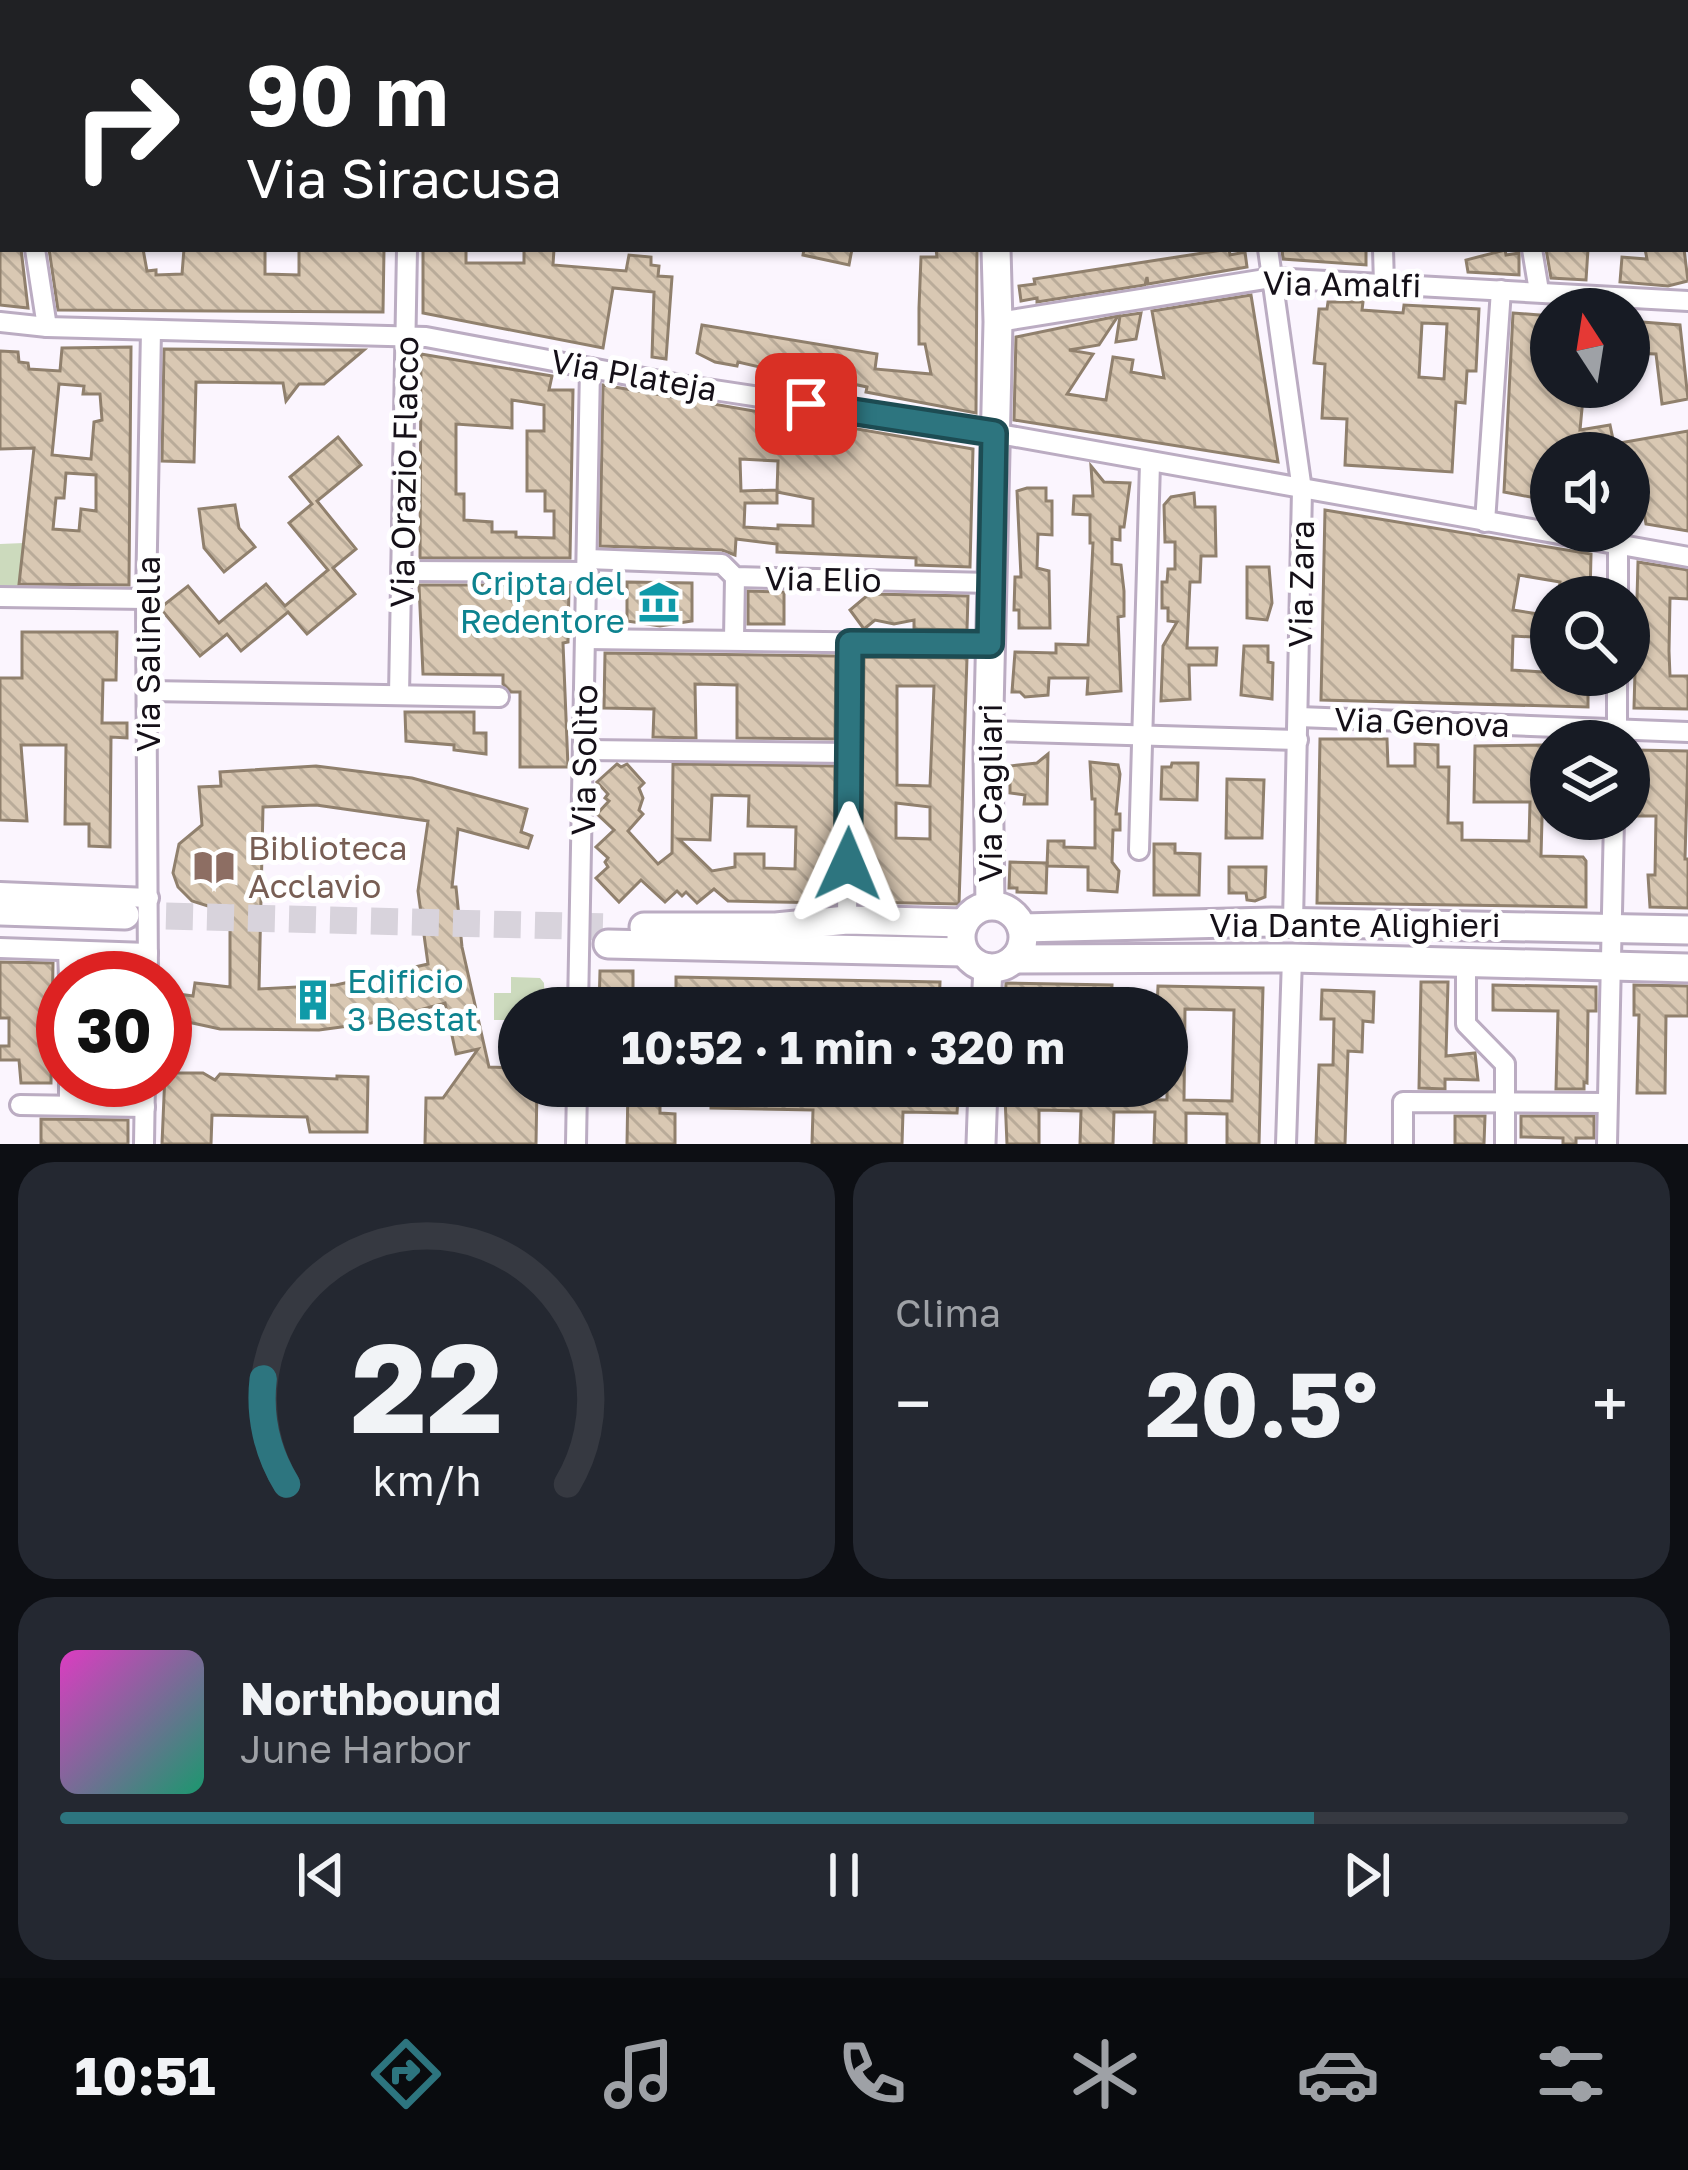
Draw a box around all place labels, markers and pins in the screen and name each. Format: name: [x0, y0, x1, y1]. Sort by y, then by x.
pin: [755, 353, 857, 455]
place label: Cripta del Redentore: [460, 563, 625, 640]
museum icon: Cripta del Redentore: [636, 579, 682, 625]
place label: Biblioteca Acclavio: [248, 828, 407, 905]
library icon: Biblioteca Acclavio: [191, 844, 237, 890]
place label: Edificio 3 Bestat: [347, 961, 478, 1038]
building icon: Edificio 3 Bestat: [290, 977, 336, 1023]

